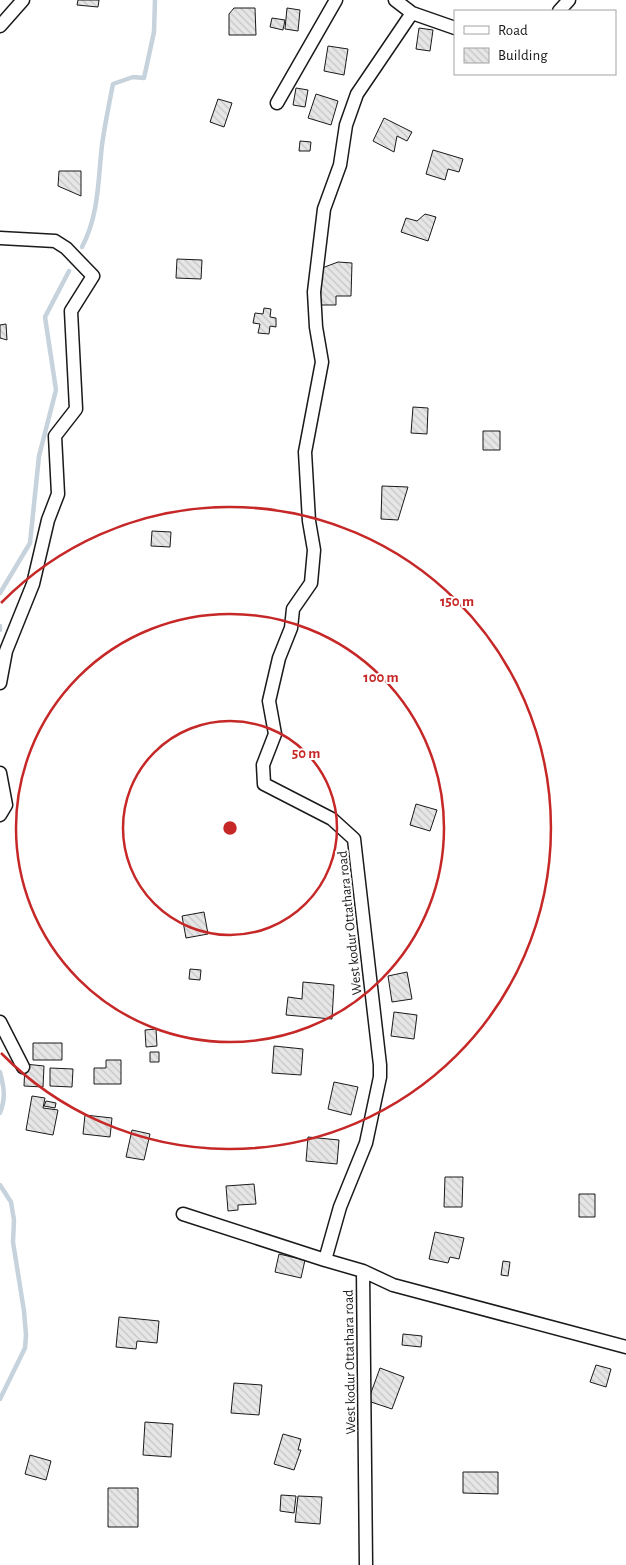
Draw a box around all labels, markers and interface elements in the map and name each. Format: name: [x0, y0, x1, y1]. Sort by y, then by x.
legend: [454, 10, 616, 75]
text: Road: [498, 23, 528, 38]
text: Building: [498, 48, 548, 63]
text: 150 m: [440, 594, 474, 609]
text: 100 m: [363, 670, 399, 685]
text: 50 m: [292, 746, 320, 761]
centre of rings: [221, 819, 239, 837]
street label: West kodur Ottathara road: [335, 850, 365, 996]
street label: West kodur Ottathara road: [342, 1289, 358, 1435]

